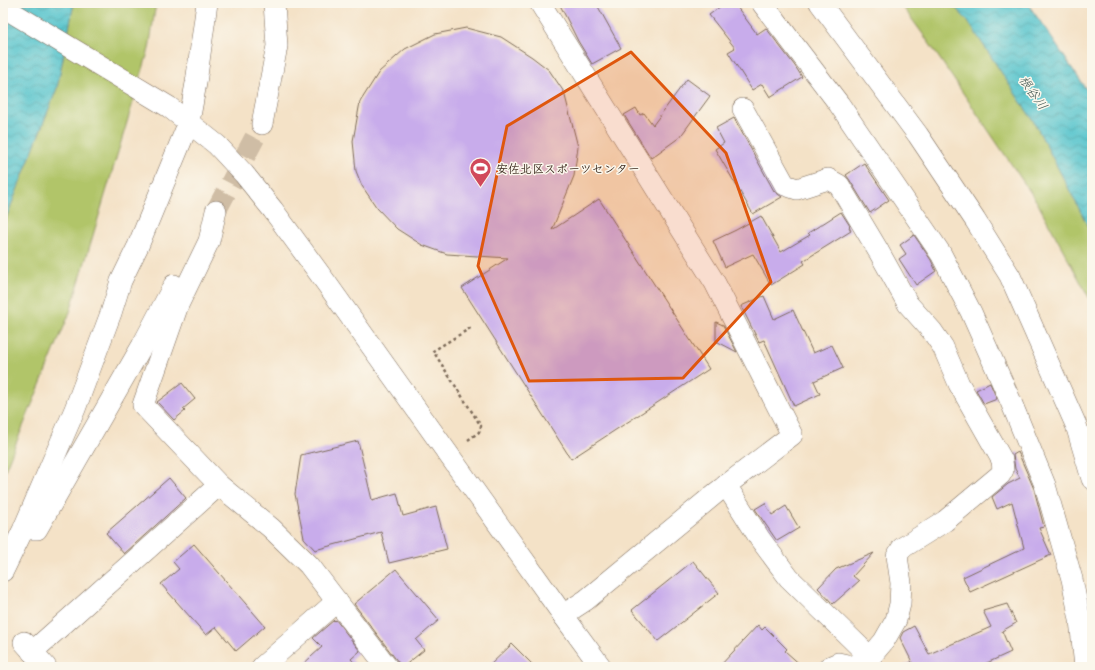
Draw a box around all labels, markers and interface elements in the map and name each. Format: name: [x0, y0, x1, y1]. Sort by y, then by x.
water label: 根谷川: [1014, 72, 1052, 114]
sports icon: 安佐北区スポーツセンター: [468, 156, 494, 189]
place label: 安佐北区スポーツセンター: [496, 161, 640, 178]

